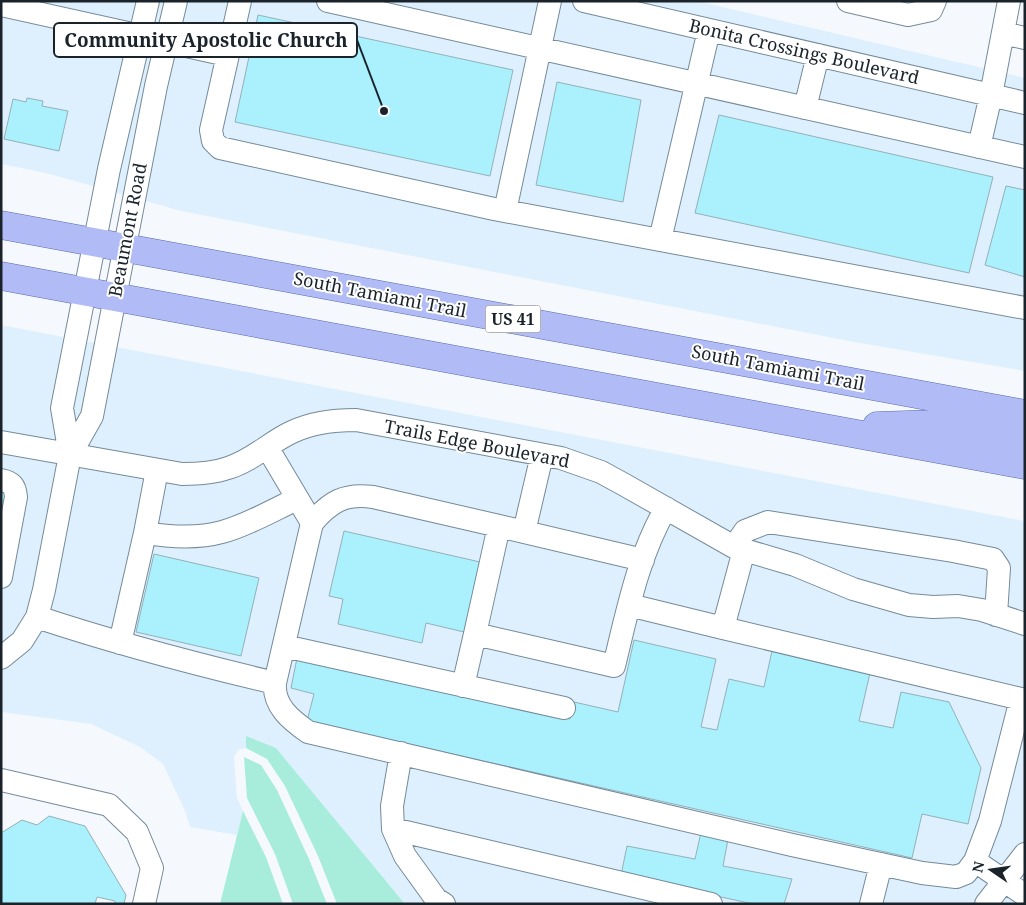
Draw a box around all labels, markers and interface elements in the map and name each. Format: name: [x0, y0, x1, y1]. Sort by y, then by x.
street label: Bonita Crossings Boulevard: [687, 13, 922, 89]
callout: Community Apostolic Church: [54, 23, 357, 57]
text: Community Apostolic Church: [64, 27, 348, 53]
street label: Beaumont Road: [102, 161, 152, 299]
street label: South Tamiami Trail: [292, 265, 469, 323]
road number: US 41: [486, 306, 540, 332]
street label: South Tamiami Trail: [690, 338, 867, 396]
street label: Trails Edge Boulevard: [382, 413, 572, 473]
north arrow: [966, 845, 1016, 895]
text: N: [967, 859, 988, 874]

